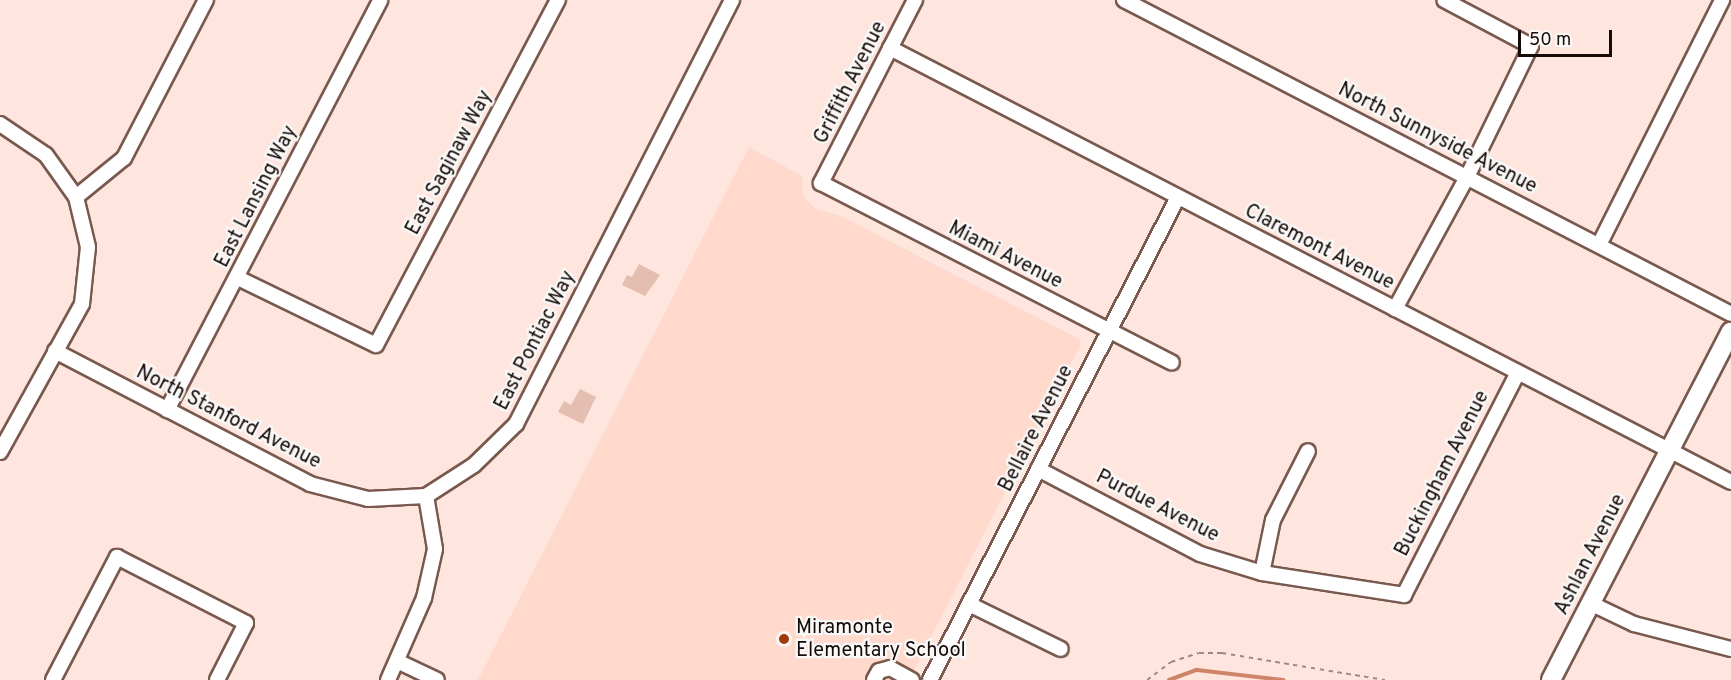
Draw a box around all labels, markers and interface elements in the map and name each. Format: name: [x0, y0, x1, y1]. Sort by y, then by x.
street label: Griffith Avenue: [810, 17, 892, 149]
scale bar: [1521, 18, 1616, 56]
text: 50 m: [1529, 29, 1571, 52]
street label: North Sunnyside Avenue: [1333, 78, 1541, 200]
street label: East Saginaw Way: [402, 86, 498, 240]
street label: East Lansing Way: [211, 122, 303, 272]
street label: Claremont Avenue: [1240, 200, 1398, 296]
street label: Miami Avenue: [944, 217, 1066, 295]
street label: East Pontiac Way: [490, 267, 582, 415]
street label: North Stanford Avenue: [131, 361, 325, 475]
street label: Bellaire Avenue: [995, 361, 1079, 497]
street label: Buckingham Avenue: [1391, 387, 1495, 561]
street label: Purdue Avenue: [1091, 466, 1223, 548]
street label: Ashlan Avenue: [1550, 490, 1632, 620]
place label: Miramonte Elementary School: [796, 616, 966, 663]
marker: Miramonte Elementary School: [777, 632, 791, 646]

